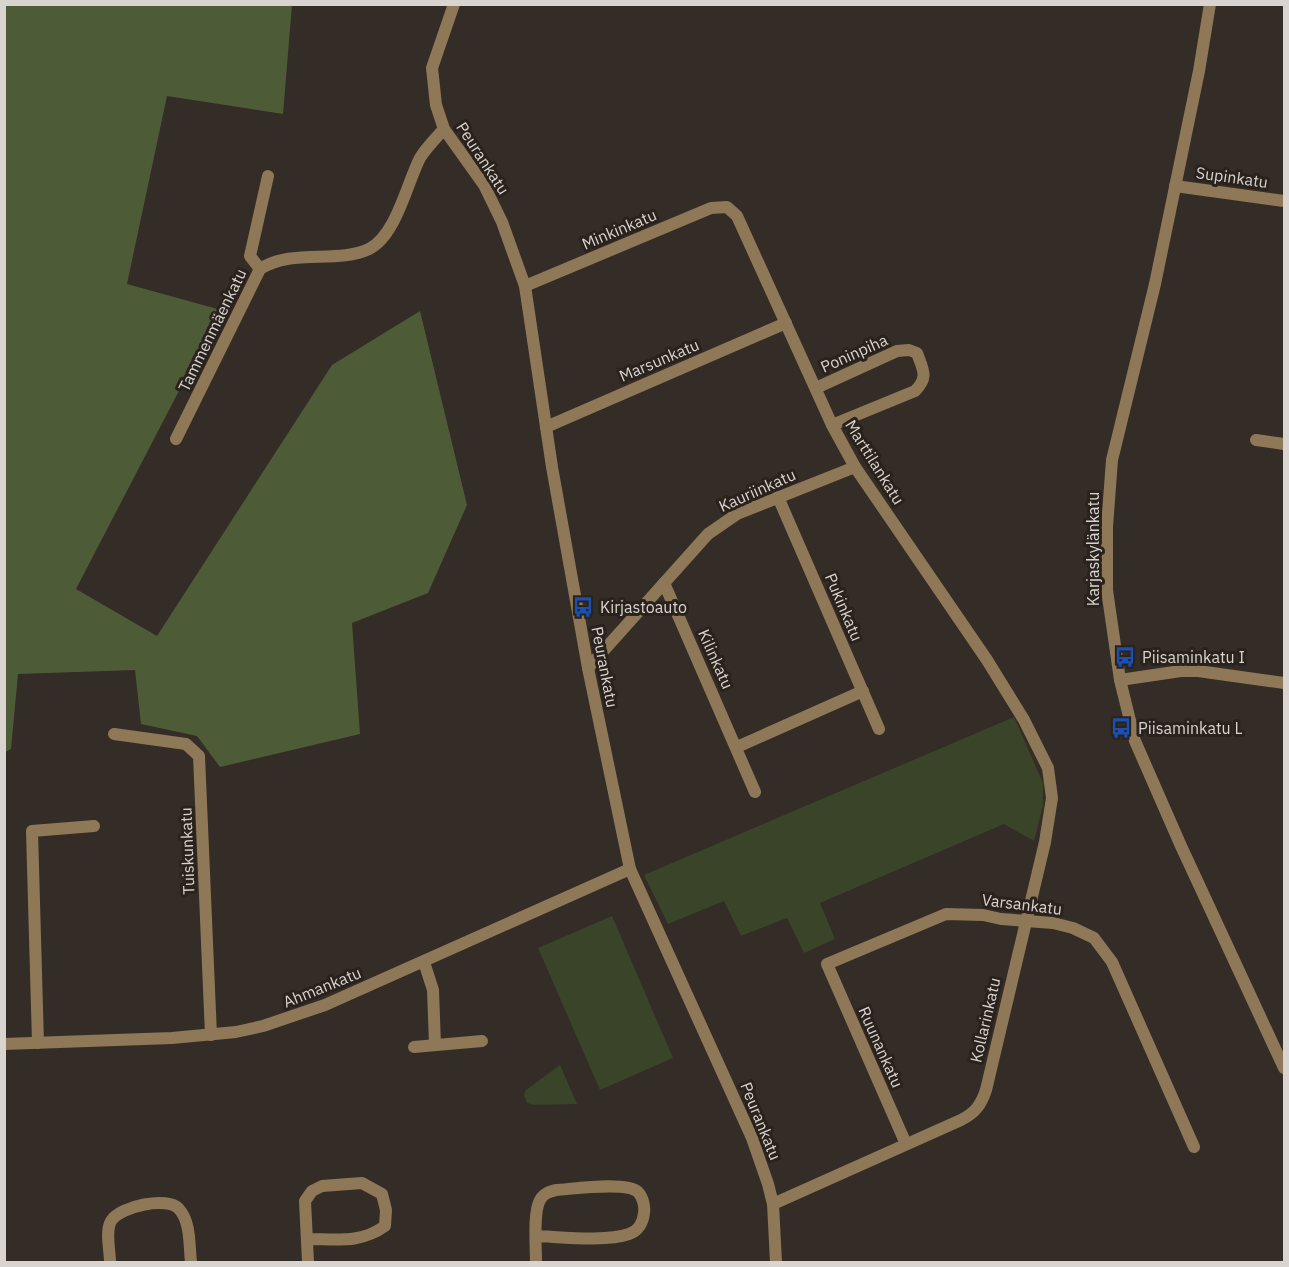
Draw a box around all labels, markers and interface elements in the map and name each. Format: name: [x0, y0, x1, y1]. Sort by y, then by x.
street label: Peurankatu: [452, 118, 514, 198]
street label: Supinkatu: [1195, 162, 1269, 192]
street label: Minkinkatu: [579, 204, 659, 254]
street label: Tammenmäenkatu: [174, 265, 250, 395]
street label: Poninpiha: [817, 329, 891, 377]
street label: Marsunkatu: [616, 334, 702, 386]
street label: Marttilankatu: [841, 416, 909, 508]
street label: Kauriinkatu: [715, 464, 799, 516]
street label: Karjaskylänkatu: [1083, 492, 1103, 606]
street label: Pukinkatu: [821, 570, 867, 644]
bus stop icon: Kirjastoauto: [571, 595, 595, 619]
place label: Kirjastoauto: [600, 597, 687, 617]
street label: Peurankatu: [587, 625, 623, 709]
street label: Kilinkatu: [694, 626, 738, 692]
bus stop icon: Piisaminkatu I: [1113, 645, 1137, 669]
place label: Piisaminkatu I: [1142, 647, 1245, 667]
bus stop icon: Piisaminkatu L: [1109, 716, 1133, 740]
place label: Piisaminkatu L: [1138, 718, 1242, 738]
street label: Tuiskunkatu: [175, 807, 199, 895]
street label: Varsankatu: [981, 889, 1063, 919]
street label: Ahmankatu: [280, 962, 364, 1012]
street label: Kollarinkatu: [966, 976, 1004, 1064]
street label: Ruunankatu: [854, 1003, 908, 1091]
street label: Peurankatu: [736, 1079, 786, 1163]

